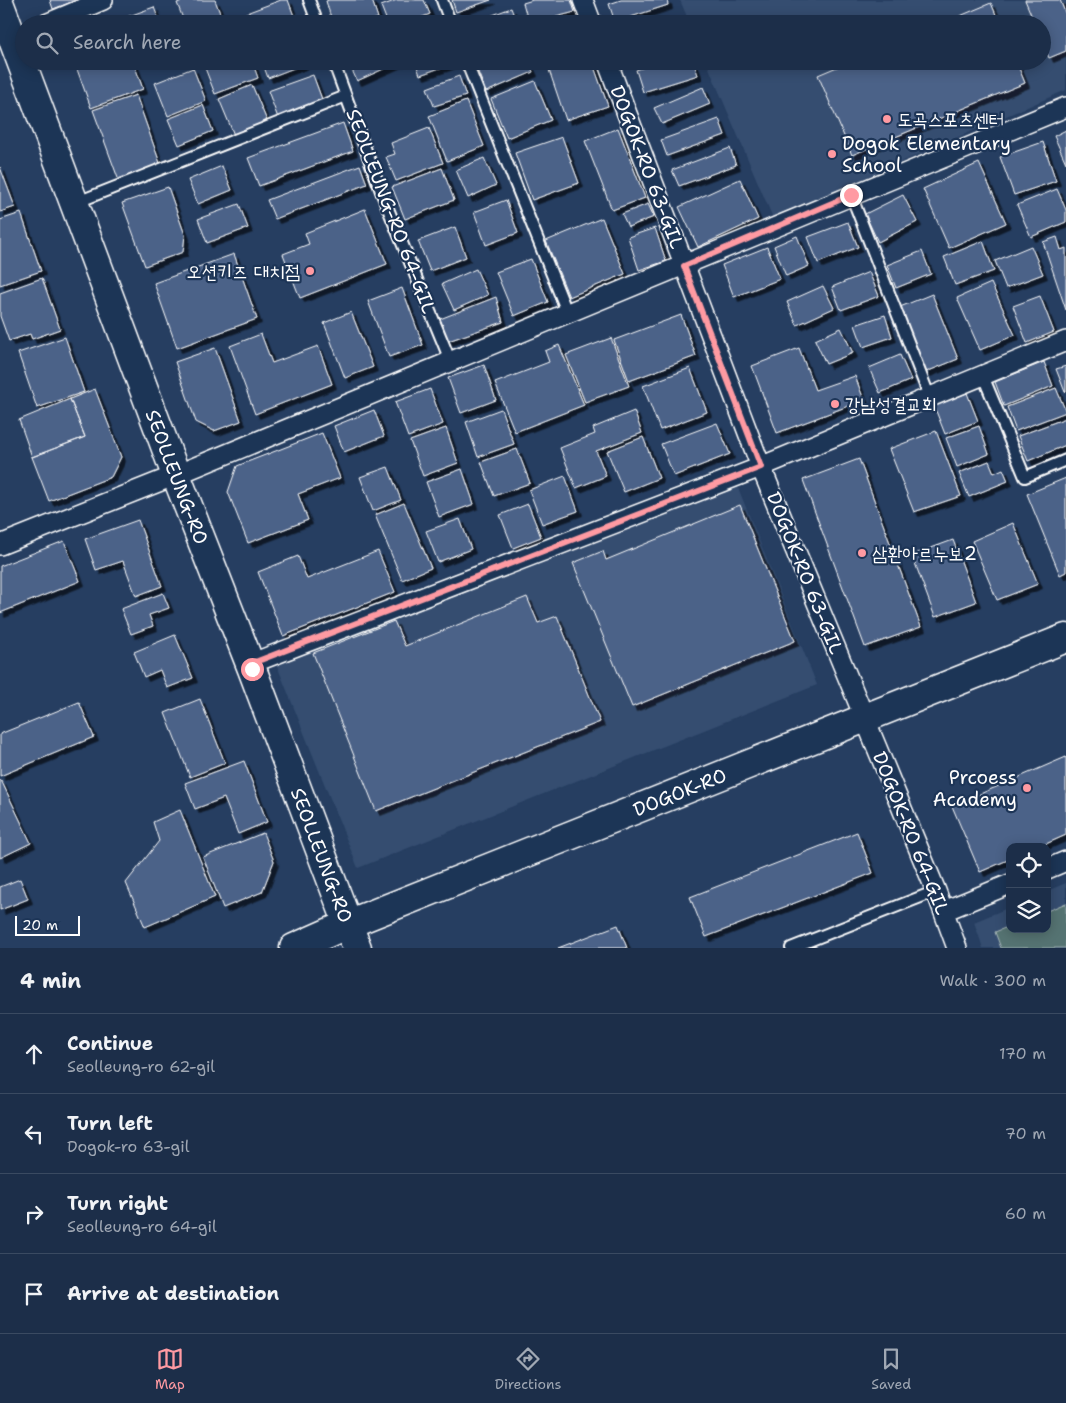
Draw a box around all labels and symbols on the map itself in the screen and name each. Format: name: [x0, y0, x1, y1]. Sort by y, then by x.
street label: DOGOK-RO 63-GIL: [604, 82, 690, 252]
street label: SEOLLEUNG-RO 64-GIL: [340, 105, 442, 317]
place label: 도곡스포츠센터: [897, 107, 1004, 132]
marker: 도곡스포츠센터: [881, 113, 893, 125]
place label: Dogok Elementary School: [842, 131, 1011, 178]
marker: Dogok Elementary School: [826, 148, 838, 160]
route end: [840, 184, 863, 207]
place label: 오션키즈 대치점: [186, 259, 300, 284]
marker: 오션키즈 대치점: [304, 265, 316, 277]
place label: 강남성결교회: [845, 392, 937, 417]
marker: 강남성결교회: [829, 398, 841, 410]
street label: SEOLLEUNG-RO: [140, 406, 214, 548]
street label: DOGOK-RO 63-GIL: [761, 488, 849, 658]
place label: 삼환아르누보2: [872, 541, 977, 566]
marker: 삼환아르누보2: [856, 547, 868, 559]
route start: [241, 658, 264, 681]
street label: DOGOK-RO 64-GIL: [867, 748, 955, 918]
street label: DOGOK-RO: [629, 762, 730, 822]
place label: Prcoess Academy: [933, 765, 1017, 812]
marker: Prcoess Academy: [1021, 782, 1033, 794]
street label: SEOLLEUNG-RO: [285, 784, 359, 926]
scale bar: [15, 913, 80, 936]

